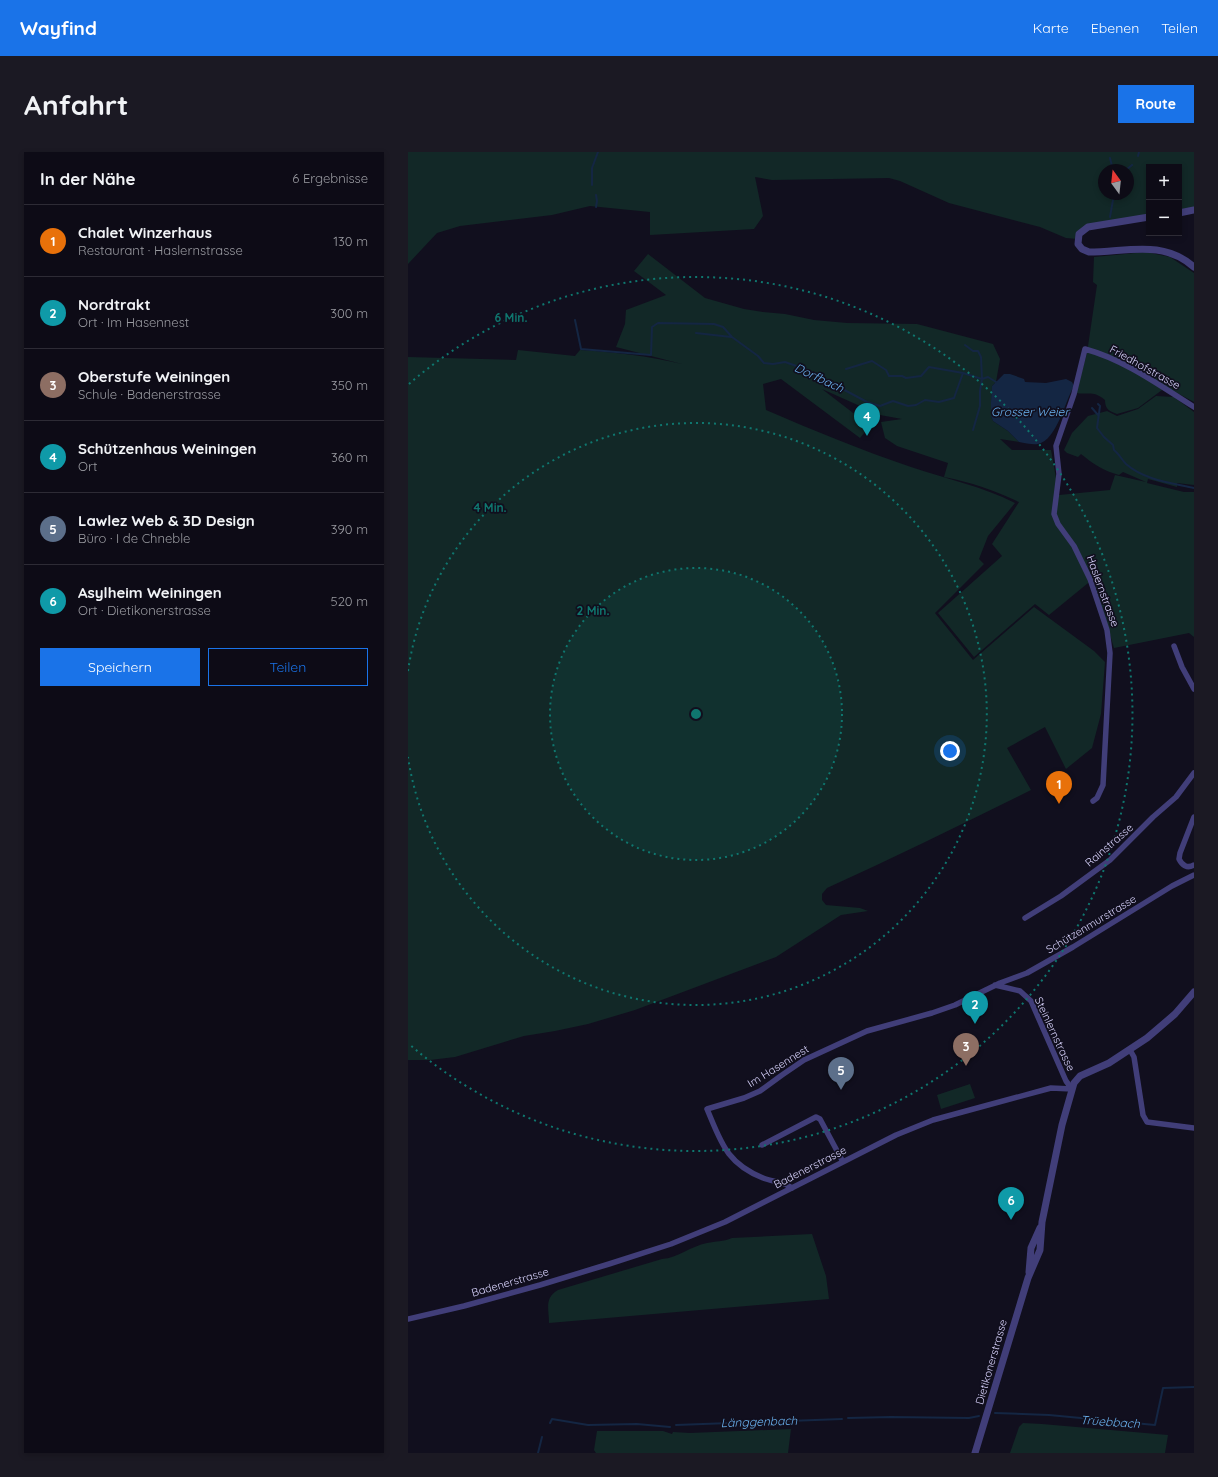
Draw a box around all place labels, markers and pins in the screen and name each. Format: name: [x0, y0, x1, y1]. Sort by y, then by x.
pin: 4: [854, 403, 880, 436]
centre of rings: [689, 707, 703, 721]
pin: 1: [1046, 771, 1072, 804]
pin: 2: [962, 991, 988, 1024]
pin: 3: [953, 1033, 979, 1066]
pin: 5: [828, 1057, 854, 1090]
pin: 6: [998, 1187, 1024, 1220]

